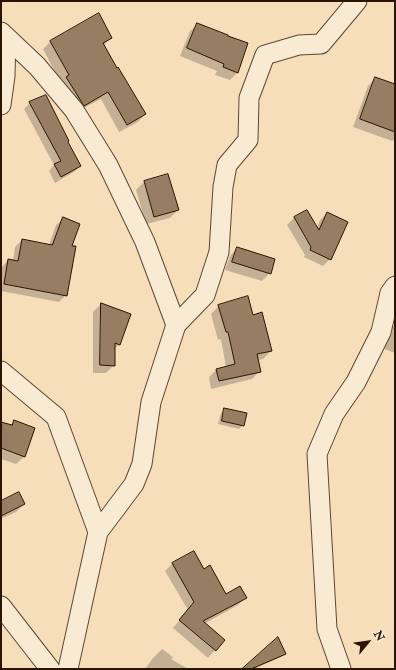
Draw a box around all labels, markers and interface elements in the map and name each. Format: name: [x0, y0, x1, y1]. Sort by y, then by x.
north arrow: [348, 622, 388, 662]
text: N: [371, 628, 387, 643]

